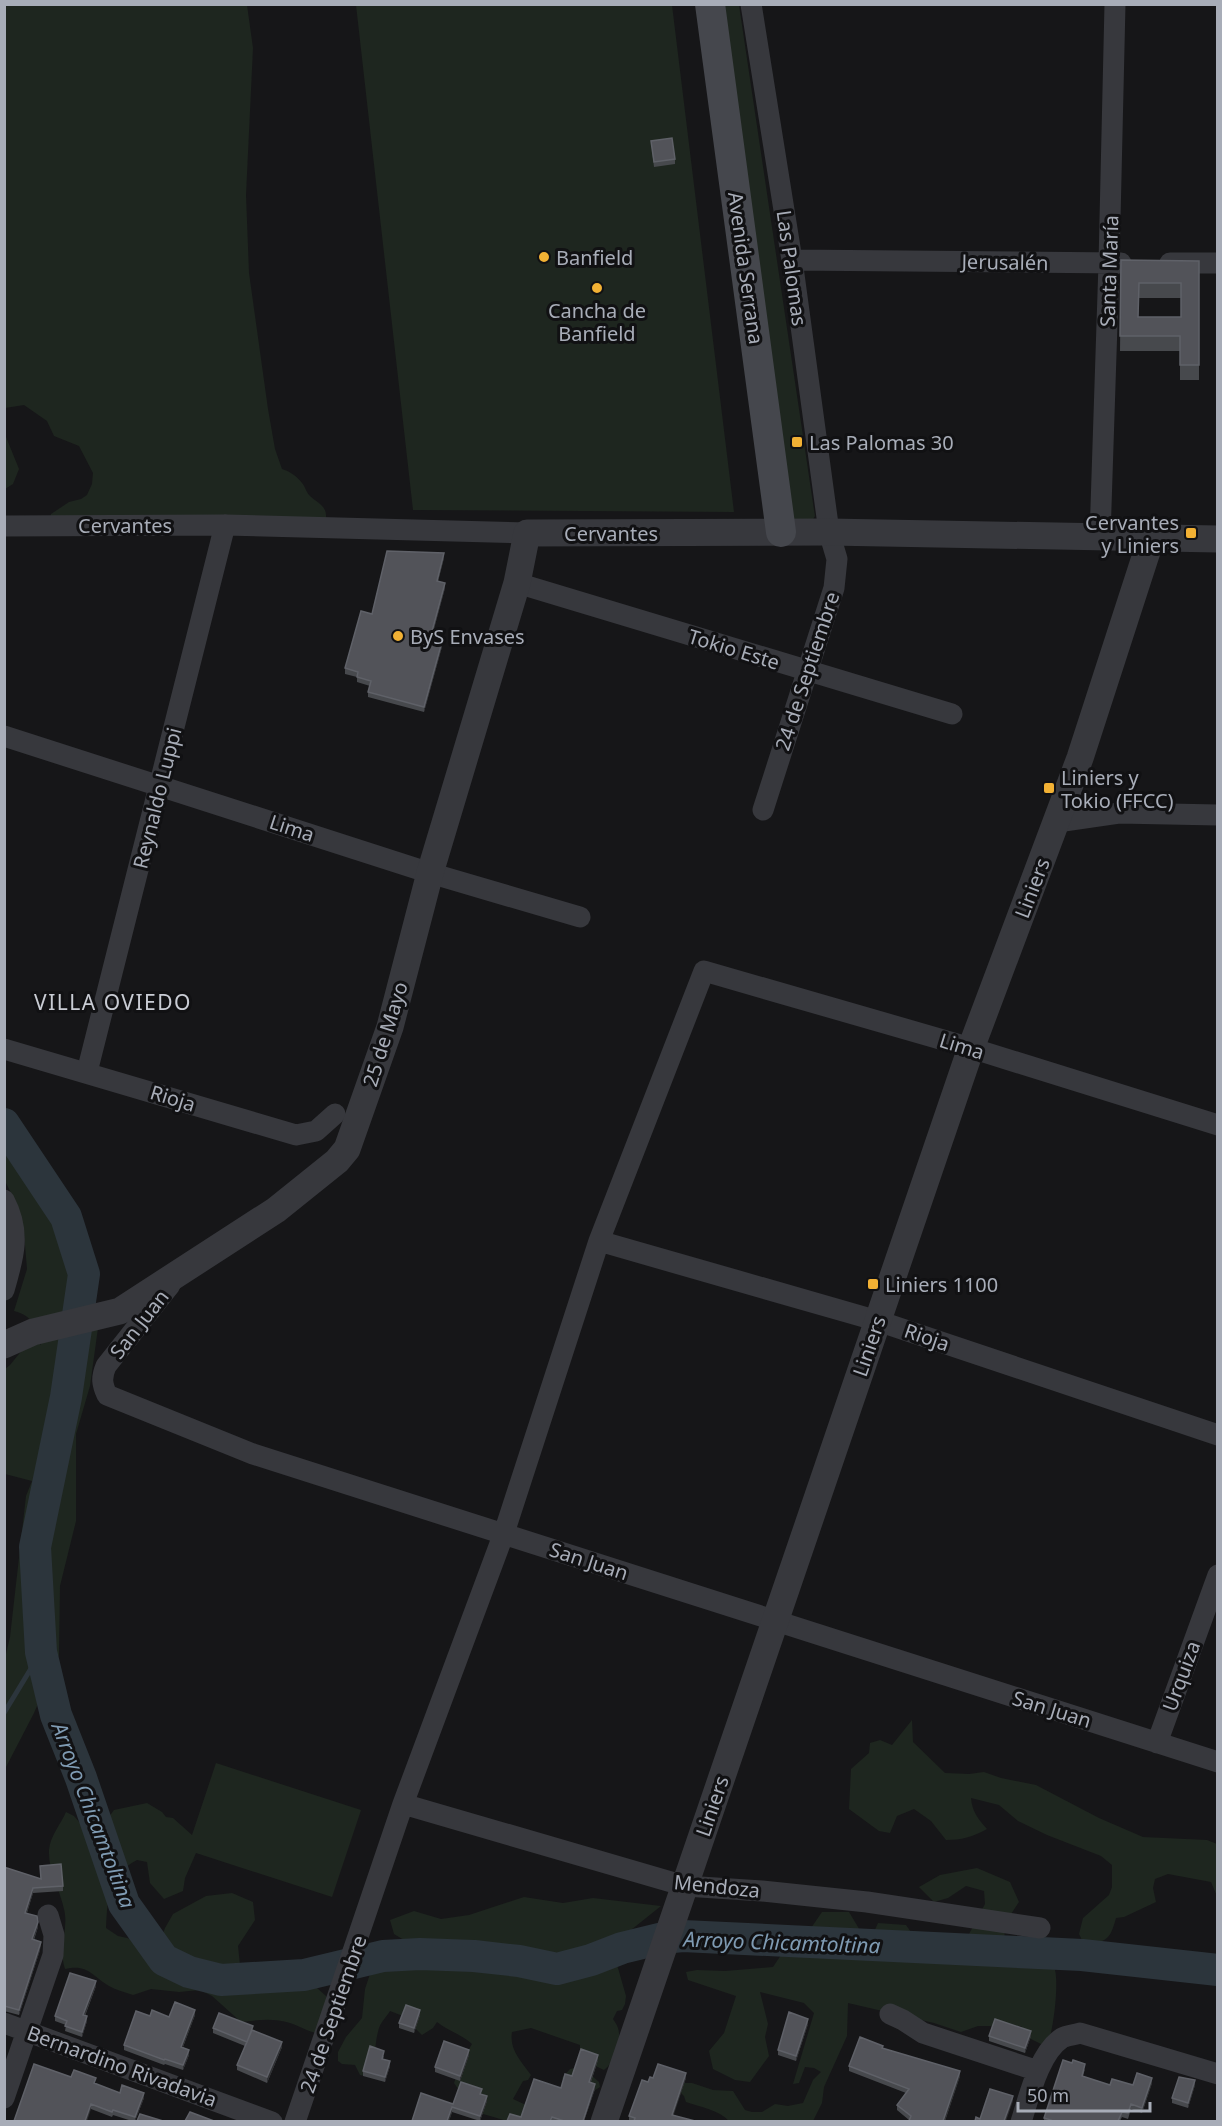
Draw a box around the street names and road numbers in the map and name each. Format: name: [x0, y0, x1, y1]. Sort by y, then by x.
street label: Avenida Serrana: [722, 190, 770, 346]
street label: Las Palomas: [771, 208, 813, 328]
street label: Santa María: [1094, 214, 1124, 328]
street label: Jerusalén: [959, 248, 1049, 276]
street label: Cervantes: [78, 512, 172, 539]
street label: Cervantes: [564, 520, 658, 547]
street label: 24 de Septiembre: [769, 588, 845, 754]
street label: Tokio Este: [685, 622, 783, 676]
street label: Reynaldo Luppi: [126, 725, 188, 871]
street label: Lima: [266, 808, 318, 848]
street label: Liniers: [1008, 854, 1056, 922]
street label: 25 de Mayo: [356, 978, 414, 1090]
street label: Lima: [936, 1026, 988, 1066]
street label: Rioja: [147, 1078, 199, 1118]
street label: San Juan: [103, 1284, 175, 1364]
street label: Liniers: [846, 1312, 892, 1380]
street label: Rioja: [901, 1317, 953, 1357]
street label: San Juan: [546, 1536, 632, 1586]
street label: Urquiza: [1156, 1637, 1206, 1715]
street label: San Juan: [1009, 1684, 1095, 1734]
street label: Liniers: [689, 1772, 735, 1840]
street label: Mendoza: [673, 1868, 761, 1904]
street label: 24 de Septiembre: [293, 1931, 373, 2097]
street label: Bernardino Rivadavia: [23, 2019, 221, 2113]

